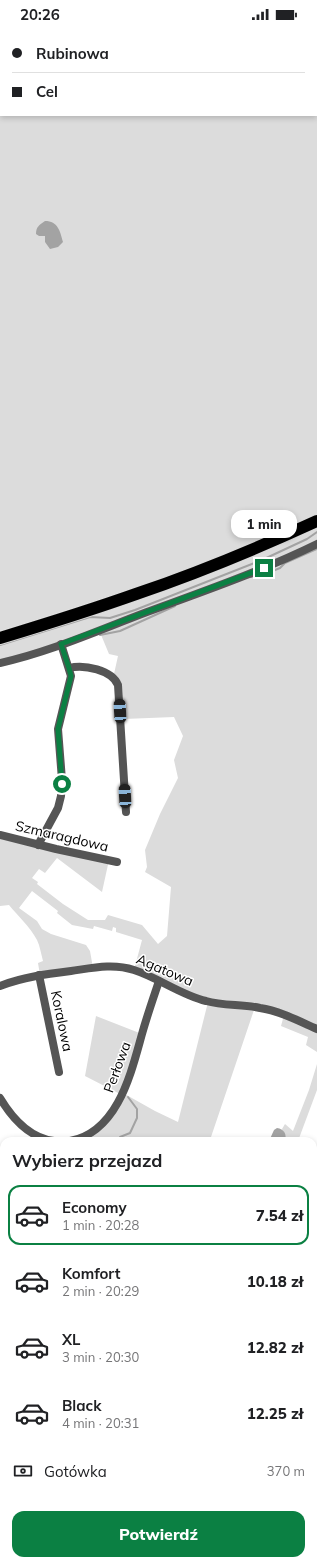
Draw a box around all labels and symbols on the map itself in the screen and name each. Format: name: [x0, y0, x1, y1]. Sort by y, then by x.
callout: 1 min: [231, 510, 297, 538]
route end: [255, 559, 273, 577]
car: [113, 699, 127, 723]
route start: [53, 775, 71, 793]
car: [118, 784, 132, 808]
street label: Szmaragdowa: [14, 817, 110, 855]
street label: Agatowa: [134, 950, 196, 990]
street label: Koralowa: [47, 989, 77, 1053]
street label: Perłowa: [99, 1039, 135, 1095]

